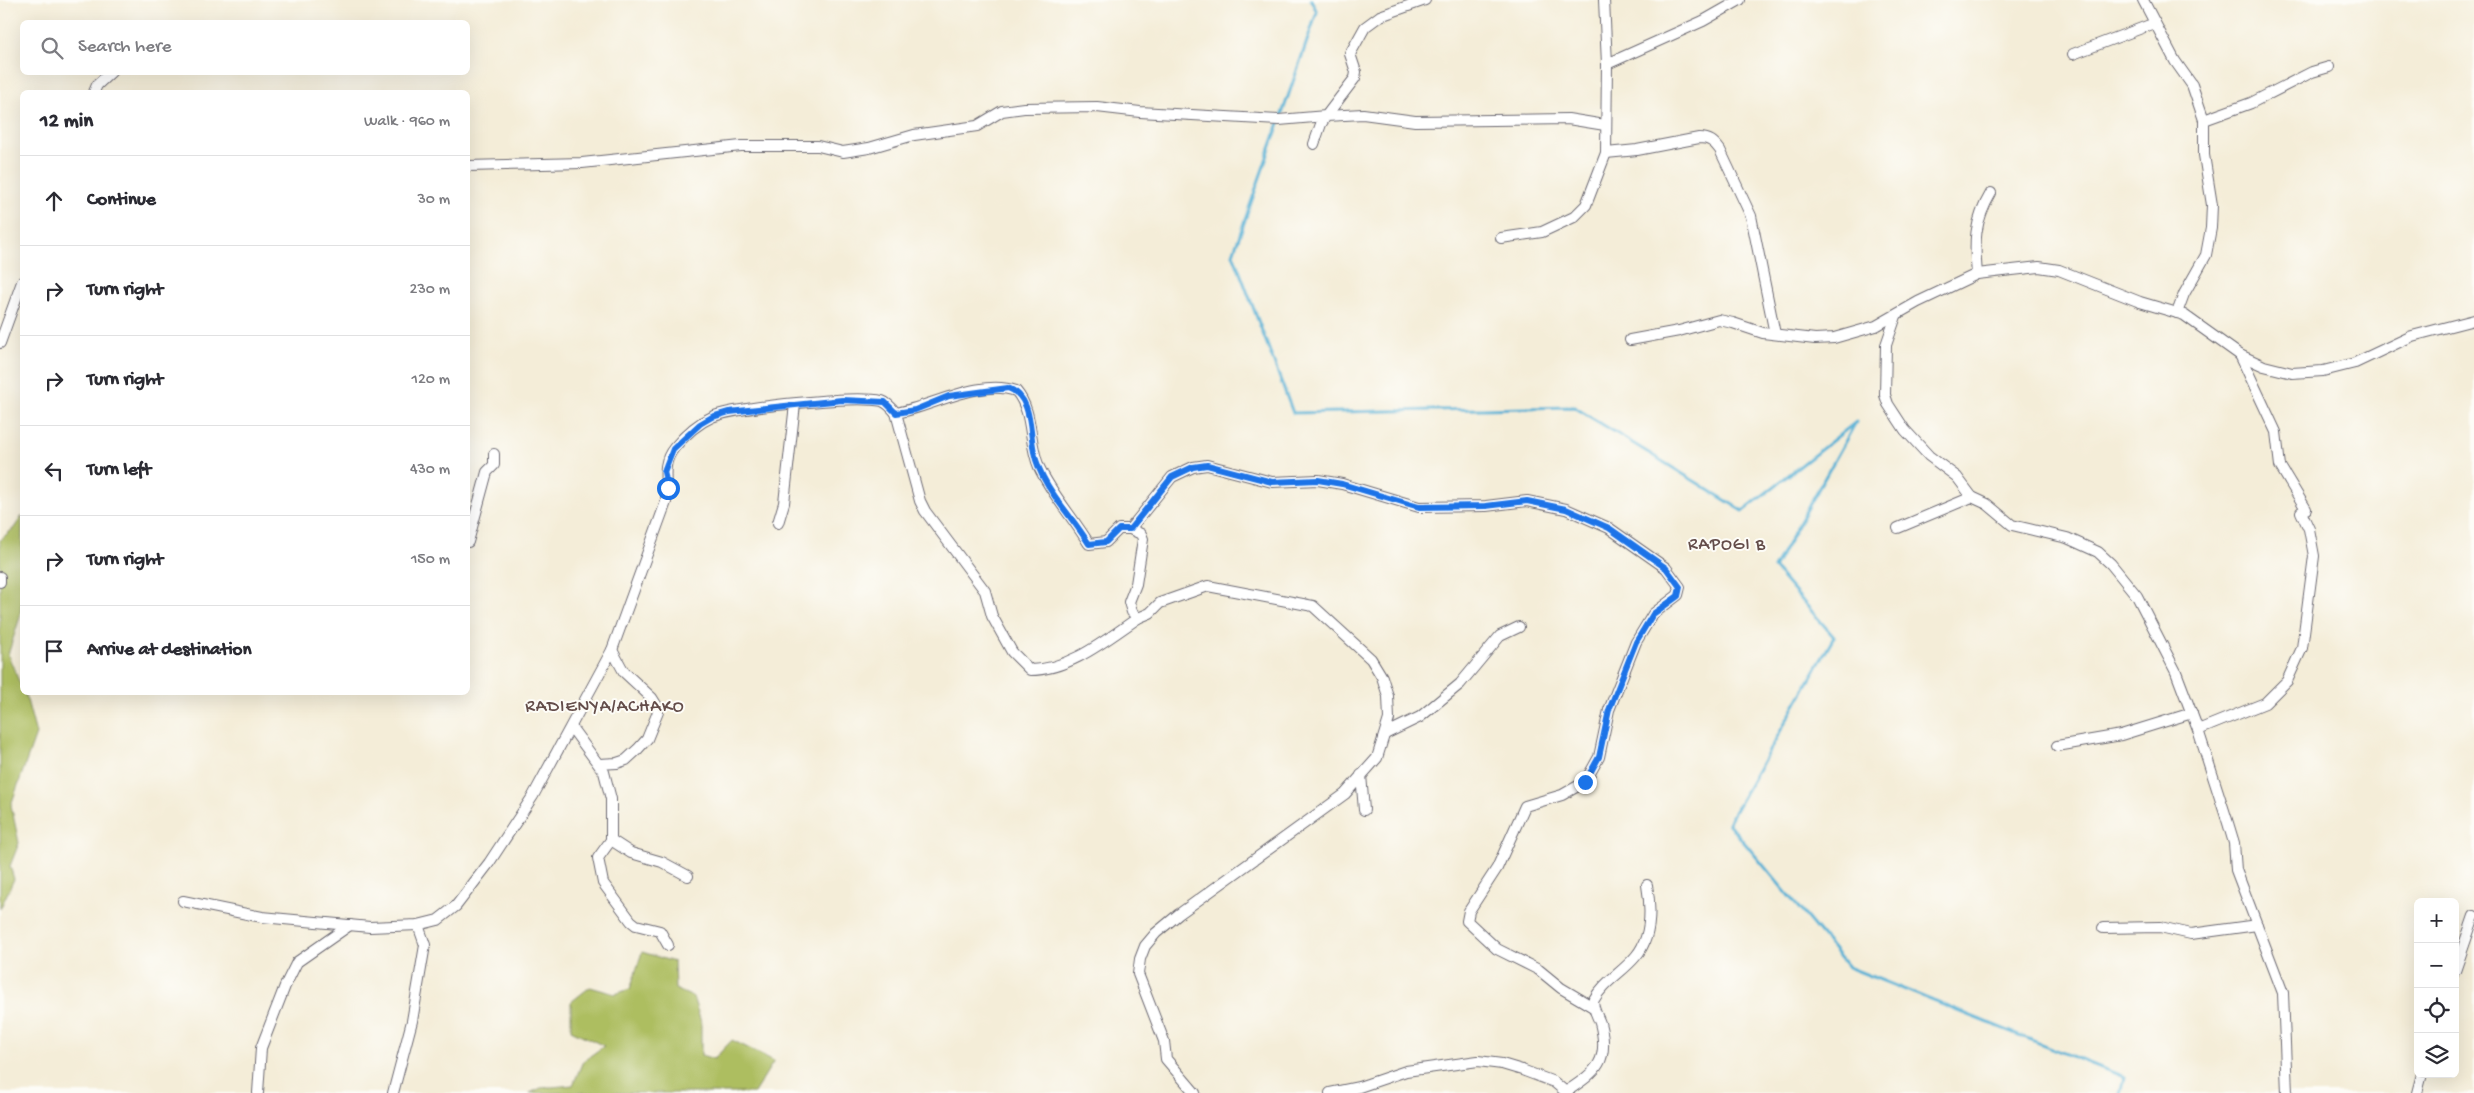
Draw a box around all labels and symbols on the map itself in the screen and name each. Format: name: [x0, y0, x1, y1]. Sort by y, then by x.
route start: [657, 477, 680, 500]
district label: RAPOGI B: [1688, 535, 1766, 556]
district label: RADIENYA/ACHAKO: [525, 697, 685, 718]
route end: [1574, 771, 1597, 794]

